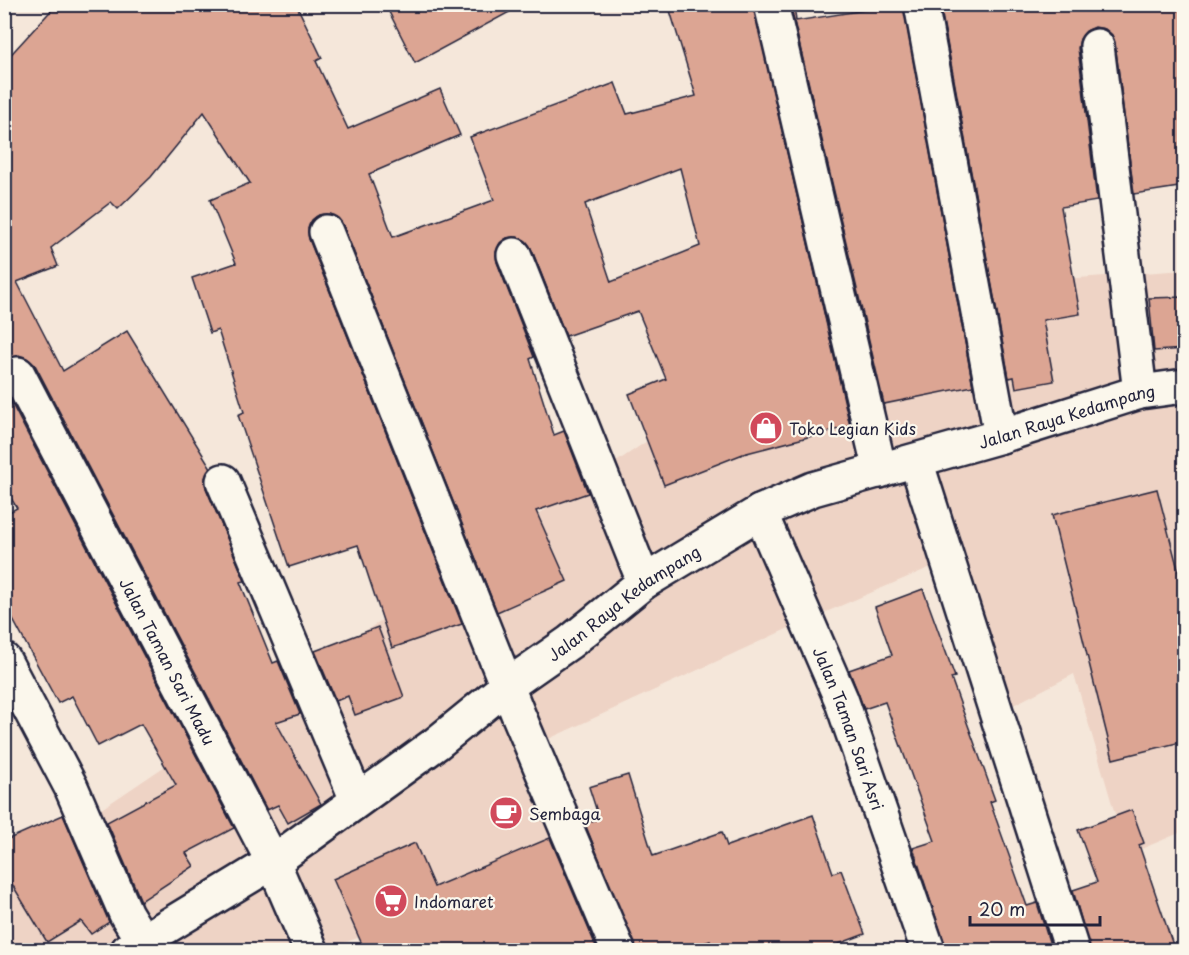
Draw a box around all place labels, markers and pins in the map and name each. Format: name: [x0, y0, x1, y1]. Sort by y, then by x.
shop icon: Toko Legian Kids: [748, 410, 784, 446]
place label: Toko Legian Kids: [789, 416, 916, 440]
cafe icon: Sembaga: [488, 795, 524, 831]
place label: Sembaga: [529, 801, 601, 825]
supermarket icon: Indomaret: [373, 883, 409, 919]
place label: Indomaret: [414, 889, 494, 913]

